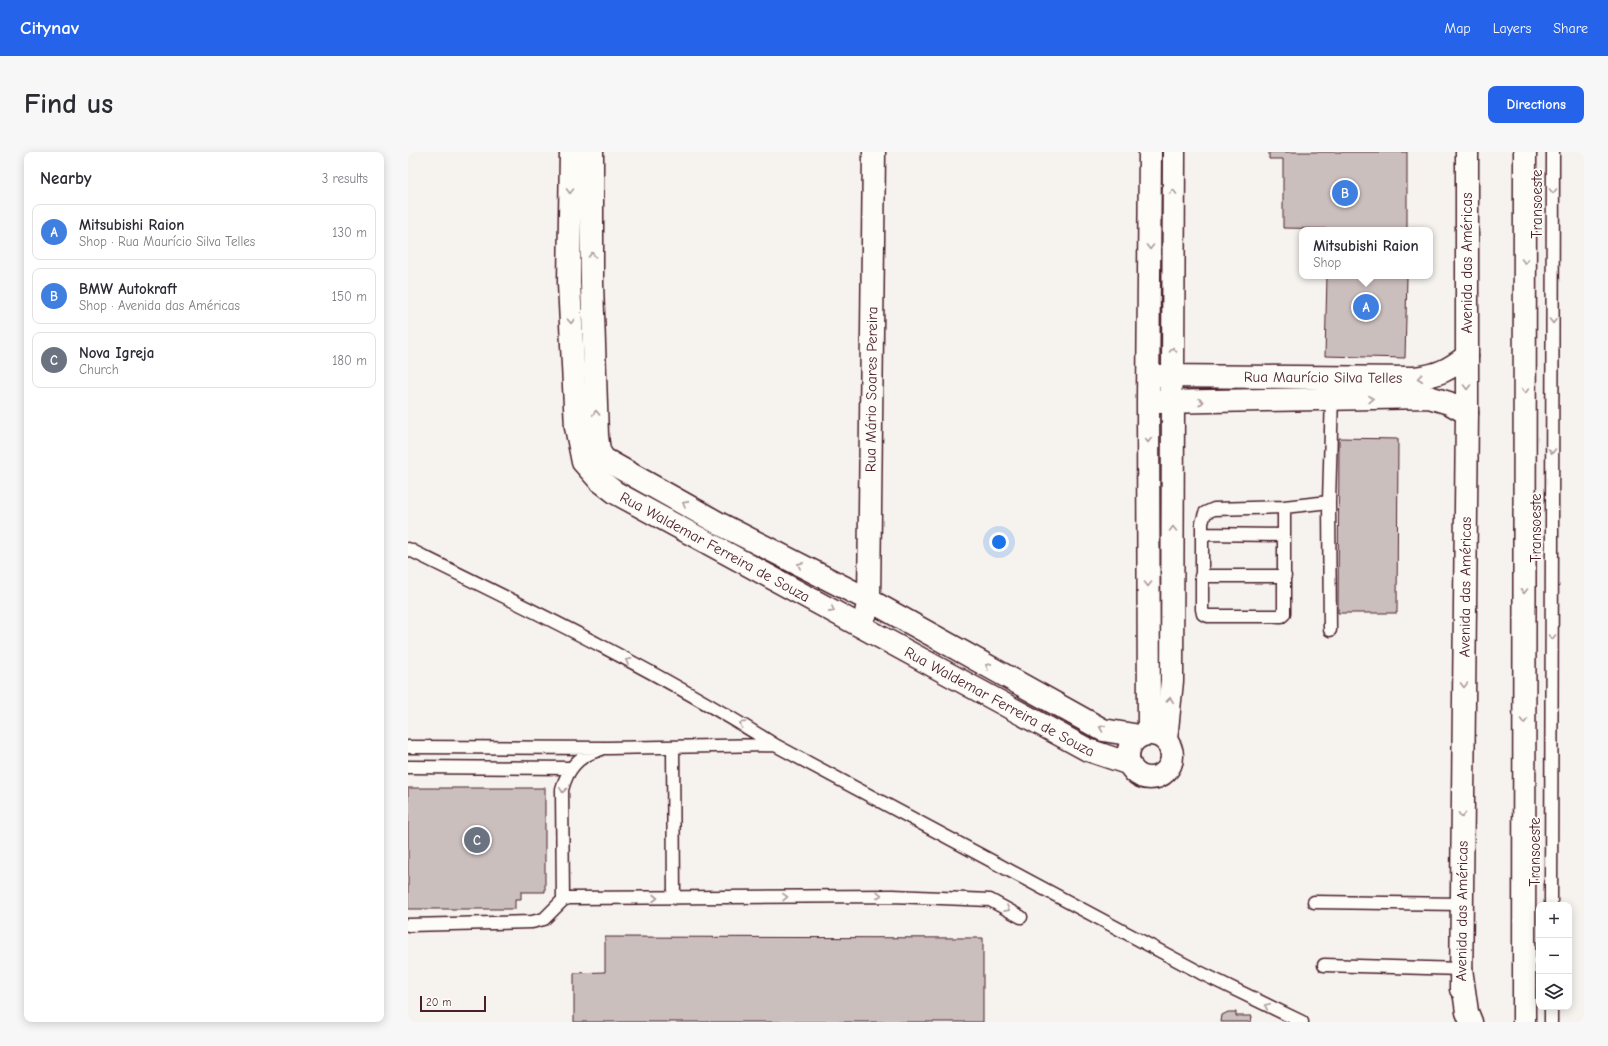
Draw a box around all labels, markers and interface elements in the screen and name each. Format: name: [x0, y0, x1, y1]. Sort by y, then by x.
text: Citynav: [20, 17, 79, 39]
text: Map: [1444, 20, 1471, 37]
text: Layers: [1493, 20, 1531, 37]
text: Share: [1553, 20, 1588, 37]
button: Directions: [1488, 86, 1584, 123]
text: Find us: [24, 88, 113, 120]
text: Nearby: [40, 169, 91, 188]
street label: Transoeste: [1528, 169, 1546, 238]
text: 3 results: [322, 171, 368, 186]
pin: B: [1332, 178, 1358, 208]
one-way arrow: [566, 188, 574, 194]
one-way arrow: [1549, 188, 1557, 194]
one-way arrow: [1169, 189, 1177, 195]
street label: Avenida das Américas: [1458, 193, 1476, 333]
text: Mitsubishi Raion: [79, 216, 185, 234]
text: A: [50, 225, 58, 240]
text: 130 m: [332, 225, 367, 240]
popup: [1299, 227, 1433, 279]
text: Shop · Rua Maurício Silva Telles: [79, 234, 255, 249]
text: Mitsubishi Raion: [1313, 237, 1419, 255]
one-way arrow: [1146, 244, 1154, 250]
one-way arrow: [588, 252, 596, 258]
text: Shop: [1313, 255, 1341, 270]
one-way arrow: [1521, 258, 1529, 264]
text: BMW Autokraft: [79, 280, 177, 298]
text: B: [50, 289, 58, 304]
text: 150 m: [332, 289, 367, 304]
pin: A: [1353, 292, 1379, 322]
text: Shop · Avenida das Américas: [79, 298, 240, 313]
street label: Rua Mário Soares Pereira: [861, 306, 881, 472]
one-way arrow: [567, 318, 575, 324]
one-way arrow: [1549, 318, 1557, 324]
text: Nova Igreja: [79, 344, 154, 362]
one-way arrow: [1169, 347, 1177, 353]
text: C: [50, 353, 58, 368]
text: 180 m: [332, 353, 367, 368]
text: Church: [79, 362, 119, 377]
street label: Rua Maurício Silva Telles: [1244, 368, 1402, 387]
one-way arrow: [1417, 373, 1423, 382]
one-way arrow: [1463, 384, 1471, 390]
one-way arrow: [1521, 388, 1529, 394]
one-way arrow: [1368, 395, 1374, 403]
one-way arrow: [1198, 398, 1204, 406]
one-way arrow: [592, 410, 600, 416]
one-way arrow: [1144, 437, 1152, 443]
one-way arrow: [1548, 448, 1556, 454]
street label: Rua Waldemar Ferreira de Souza: [617, 488, 813, 606]
street label: Transoeste: [1527, 493, 1545, 562]
one-way arrow: [681, 501, 689, 509]
street label: Avenida das Américas: [1455, 517, 1475, 658]
one-way arrow: [1168, 526, 1177, 532]
your location: [989, 532, 1009, 552]
one-way arrow: [796, 562, 804, 569]
one-way arrow: [1144, 581, 1152, 587]
one-way arrow: [1520, 588, 1529, 594]
one-way arrow: [828, 605, 835, 613]
one-way arrow: [1548, 634, 1556, 640]
street label: Rua Waldemar Ferreira de Souza: [901, 643, 1097, 760]
one-way arrow: [625, 658, 632, 666]
one-way arrow: [985, 663, 992, 671]
one-way arrow: [1460, 682, 1468, 688]
one-way arrow: [1165, 697, 1174, 704]
one-way arrow: [1520, 718, 1528, 724]
one-way arrow: [739, 721, 746, 729]
one-way arrow: [1099, 725, 1106, 733]
one-way arrow: [559, 787, 568, 793]
one-way arrow: [1458, 812, 1466, 818]
street label: Transoeste: [1526, 817, 1544, 886]
pin: C: [464, 825, 490, 855]
street label: Avenida das Américas: [1452, 840, 1472, 982]
one-way arrow: [876, 891, 882, 899]
one-way arrow: [782, 892, 788, 901]
one-way arrow: [652, 894, 658, 902]
map controls: [1536, 902, 1572, 1010]
button: +: [1536, 902, 1572, 938]
one-way arrow: [1003, 905, 1010, 912]
button: −: [1536, 938, 1572, 974]
button: layers: [1536, 974, 1572, 1010]
scale bar: [420, 994, 486, 1013]
text: 20 m: [426, 996, 451, 1009]
one-way arrow: [1263, 1003, 1271, 1011]

